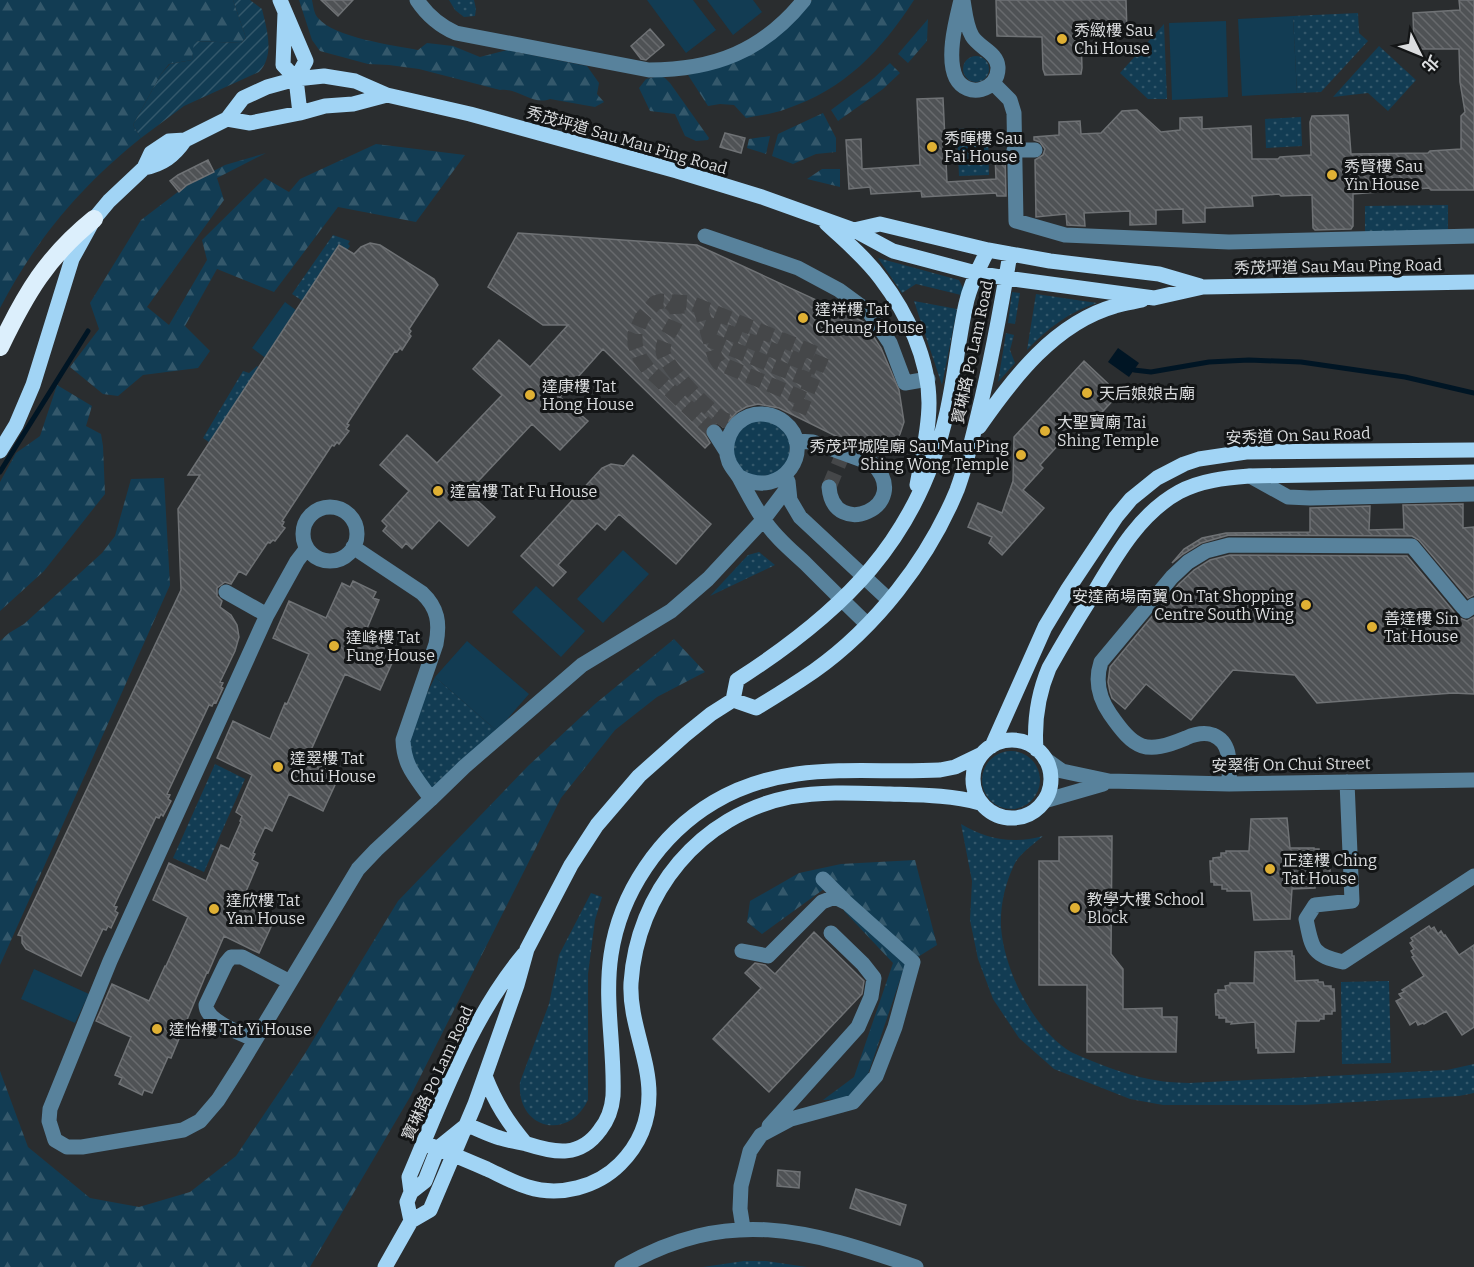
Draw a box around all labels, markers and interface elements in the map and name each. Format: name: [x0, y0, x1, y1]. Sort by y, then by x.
place label: 秀緻樓 Sau Chi House: [1074, 21, 1153, 58]
north arrow: [1390, 24, 1450, 84]
marker: 秀緻樓 Sau Chi House: [1055, 32, 1069, 46]
text: 北: [1418, 52, 1443, 76]
street label: 秀茂坪道 Sau Mau Ping Road: [524, 103, 730, 178]
place label: 秀暉樓 Sau Fai House: [944, 129, 1023, 166]
marker: 秀暉樓 Sau Fai House: [925, 140, 939, 154]
place label: 秀賢樓 Sau Yin House: [1344, 157, 1423, 194]
marker: 秀賢樓 Sau Yin House: [1325, 168, 1339, 182]
street label: 秀茂坪道 Sau Mau Ping Road: [1234, 255, 1443, 278]
street label: 寶琳路 Po Lam Road: [948, 278, 997, 426]
place label: 達祥樓 Tat Cheung House: [815, 300, 924, 337]
marker: 達祥樓 Tat Cheung House: [796, 311, 810, 325]
place label: 達康樓 Tat Hong House: [542, 377, 634, 414]
place label: 天后娘娘古廟: [1099, 384, 1195, 403]
marker: 天后娘娘古廟: [1080, 386, 1094, 400]
marker: 達康樓 Tat Hong House: [523, 388, 537, 402]
place label: 大聖寶廟 Tai Shing Temple: [1057, 413, 1159, 450]
street label: 安秀道 On Sau Road: [1225, 423, 1371, 448]
marker: 大聖寶廟 Tai Shing Temple: [1038, 424, 1052, 438]
place label: 秀茂坪城隍廟 Sau Mau Ping Shing Wong Temple: [810, 437, 1009, 474]
marker: 秀茂坪城隍廟 Sau Mau Ping Shing Wong Temple: [1014, 448, 1028, 462]
place label: 達富樓 Tat Fu House: [450, 482, 597, 501]
marker: 達富樓 Tat Fu House: [431, 484, 445, 498]
place label: 安達商場南翼 On Tat Shopping Centre South Wing: [1072, 587, 1294, 624]
marker: 安達商場南翼 On Tat Shopping Centre South Wing: [1299, 598, 1313, 612]
place label: 善達樓 Sin Tat House: [1384, 609, 1459, 646]
marker: 善達樓 Sin Tat House: [1365, 620, 1379, 634]
place label: 達峰樓 Tat Fung House: [346, 628, 435, 665]
marker: 達峰樓 Tat Fung House: [327, 639, 341, 653]
place label: 達翠樓 Tat Chui House: [290, 749, 376, 786]
street label: 安翠街 On Chui Street: [1211, 754, 1371, 775]
marker: 達翠樓 Tat Chui House: [271, 760, 285, 774]
place label: 正達樓 Ching Tat House: [1282, 851, 1377, 888]
marker: 正達樓 Ching Tat House: [1263, 862, 1277, 876]
place label: 教學大樓 School Block: [1087, 890, 1205, 927]
place label: 達欣樓 Tat Yan House: [226, 891, 305, 928]
marker: 教學大樓 School Block: [1068, 901, 1082, 915]
marker: 達欣樓 Tat Yan House: [207, 902, 221, 916]
street label: 寶琳路 Po Lam Road: [398, 1002, 477, 1144]
place label: 達怡樓 Tat Yi House: [169, 1020, 312, 1039]
marker: 達怡樓 Tat Yi House: [150, 1022, 164, 1036]

